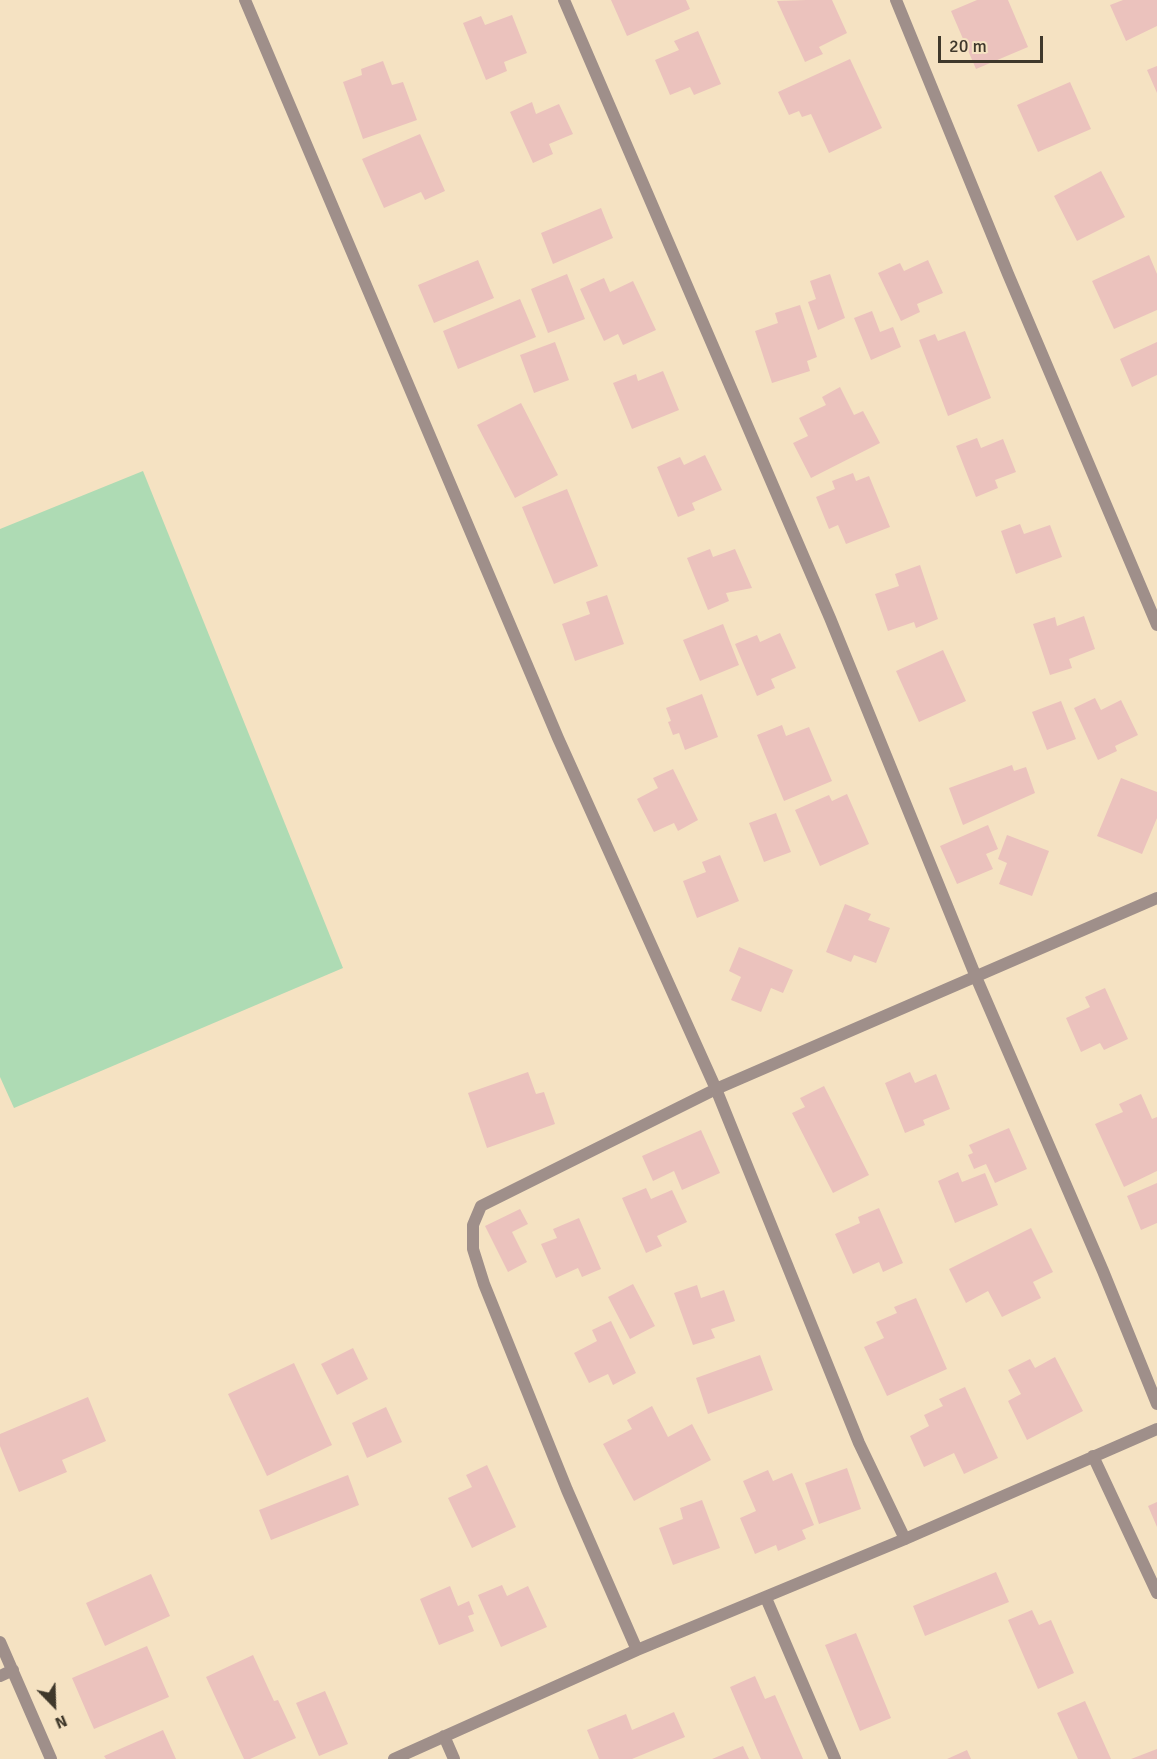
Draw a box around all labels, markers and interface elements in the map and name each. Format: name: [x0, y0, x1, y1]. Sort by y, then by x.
scale bar: [941, 24, 1046, 62]
text: 20 m: [949, 35, 987, 57]
north arrow: [24, 1675, 84, 1735]
text: N: [52, 1710, 70, 1733]

